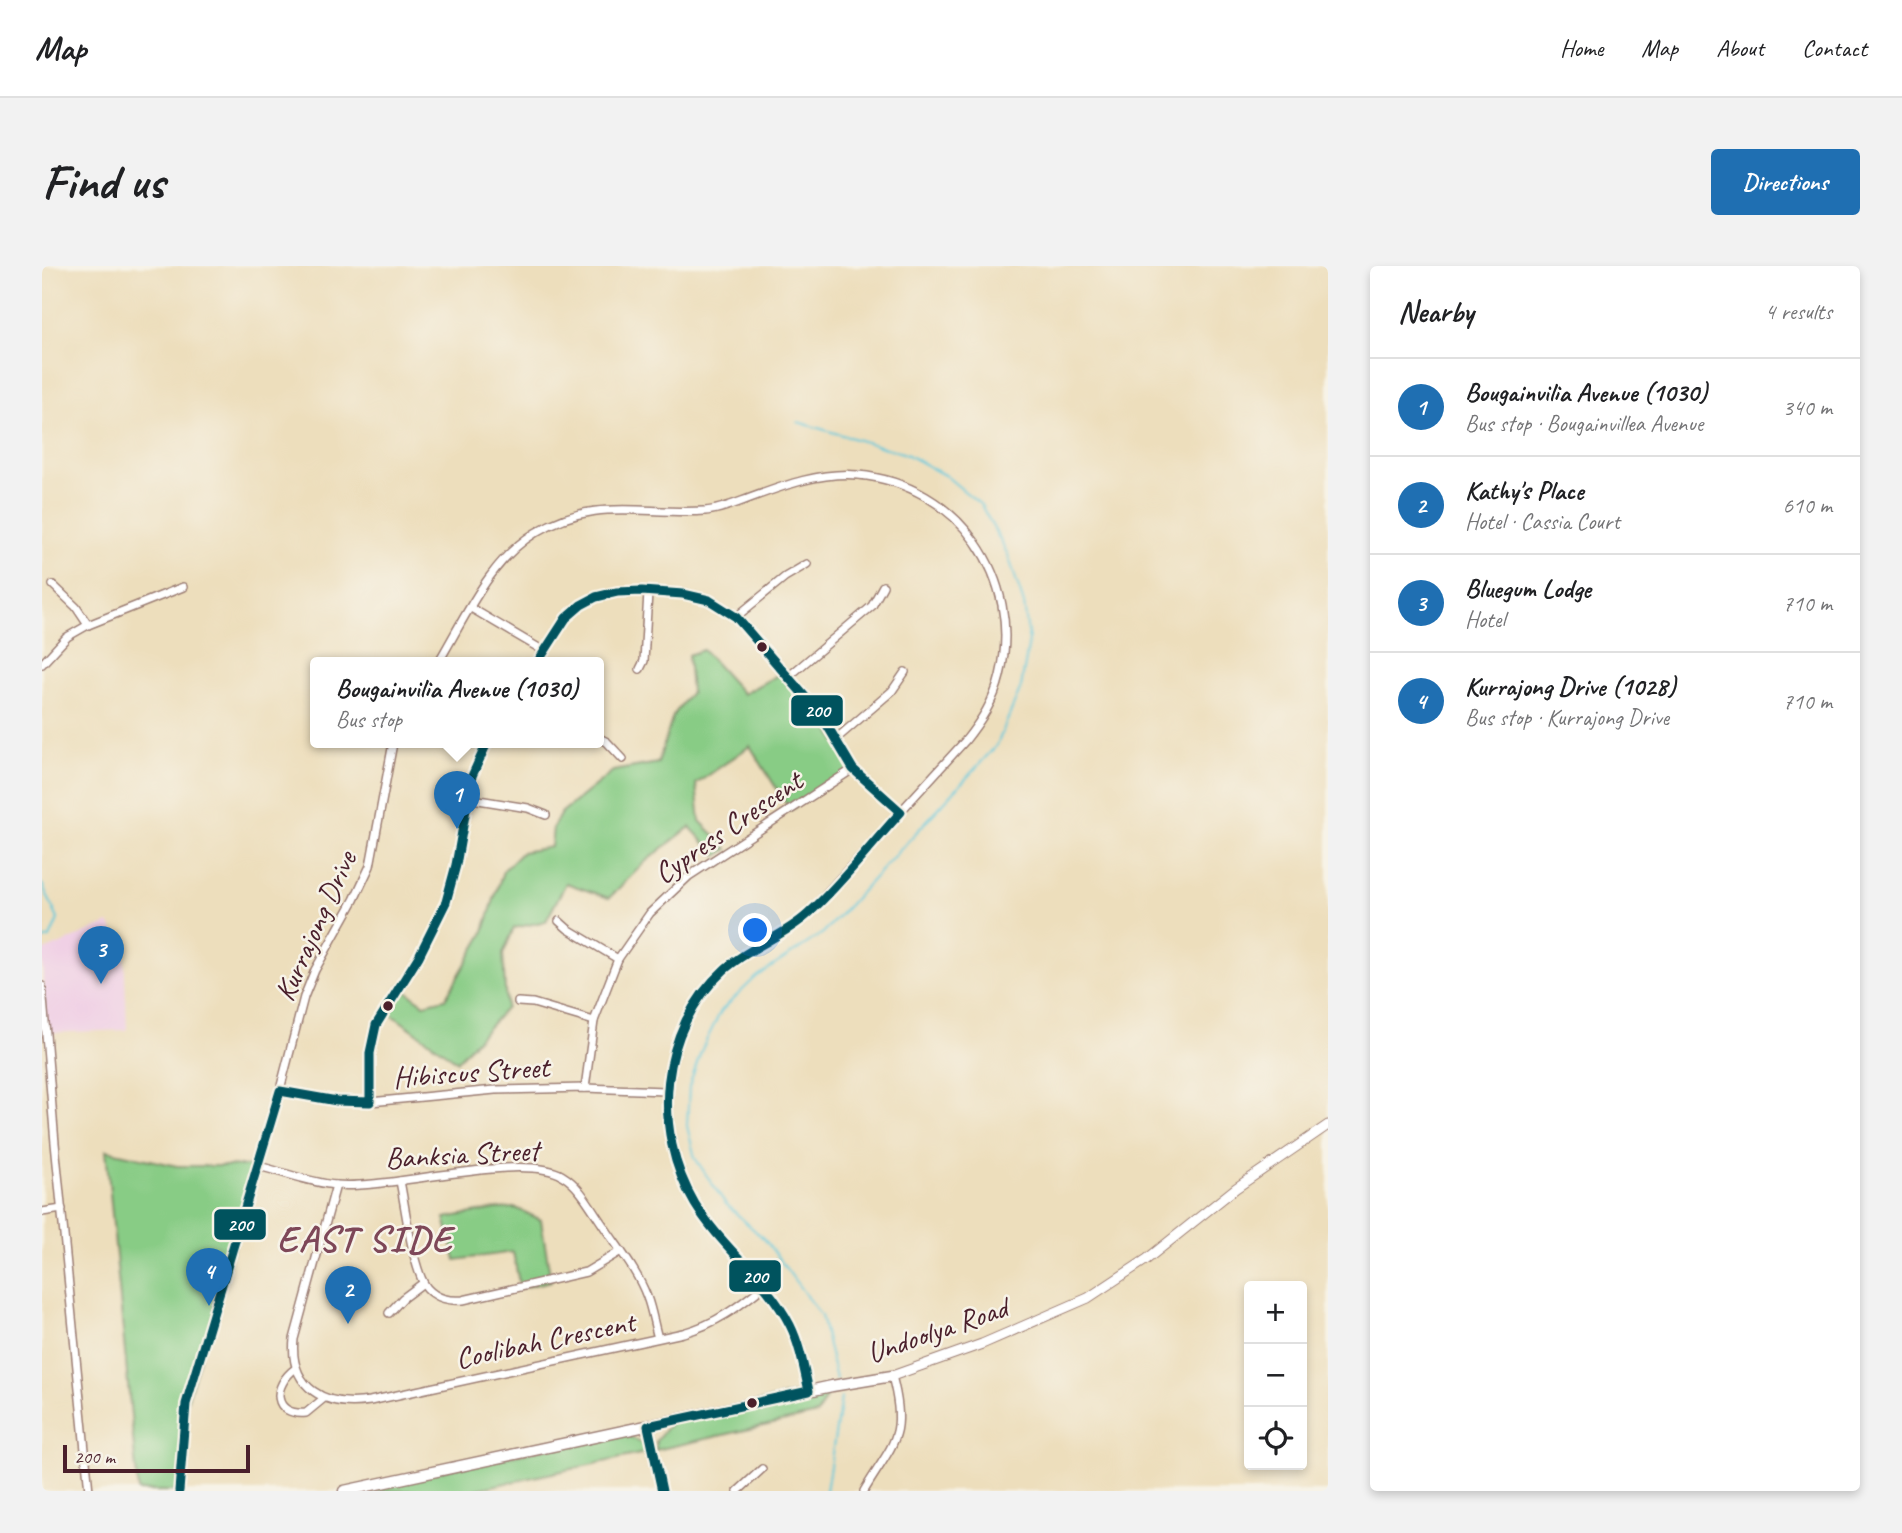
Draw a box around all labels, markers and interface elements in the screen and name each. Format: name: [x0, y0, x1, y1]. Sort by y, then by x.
text: Map: [35, 27, 86, 69]
text: Home: [1560, 33, 1603, 63]
text: Map: [1641, 33, 1678, 63]
text: About: [1716, 33, 1764, 63]
text: Contact: [1802, 33, 1867, 63]
button: Directions: [1711, 149, 1860, 215]
text: Find us: [42, 151, 164, 213]
text: Nearby: [1398, 293, 1474, 331]
text: 4 results: [1765, 297, 1832, 326]
text: Bougainvilia Avenue (1030): [1465, 376, 1707, 409]
text: 1: [1416, 393, 1426, 422]
text: 340 m: [1783, 393, 1832, 422]
text: Bus stop · Bougainvillea Avenue: [1465, 409, 1703, 438]
text: Kathy's Place: [1465, 474, 1584, 507]
text: 2: [1416, 491, 1426, 520]
text: 610 m: [1783, 491, 1832, 520]
text: Hotel · Cassia Court: [1465, 507, 1620, 536]
text: Bluegum Lodge: [1465, 572, 1591, 605]
text: 3: [1416, 589, 1426, 618]
text: 710 m: [1783, 589, 1832, 618]
text: Hotel: [1465, 605, 1505, 634]
unlabelled marker: [755, 640, 769, 654]
popup: [310, 657, 604, 748]
text: Kurrajong Drive (1028): [1465, 670, 1676, 703]
text: Bougainvilia Avenue (1030): [336, 672, 578, 705]
text: 4: [1416, 687, 1426, 716]
text: 710 m: [1783, 687, 1832, 716]
line badge: 200: [790, 694, 844, 727]
text: 200: [804, 699, 832, 723]
text: Bus stop · Kurrajong Drive: [1465, 703, 1669, 732]
text: Bus stop: [336, 705, 402, 734]
street label: Cypress Crescent: [646, 760, 812, 892]
pin: 1: [434, 771, 480, 829]
street label: Kurrajong Drive: [265, 843, 366, 1007]
your location: [738, 913, 772, 947]
pin: 3: [78, 926, 124, 984]
unlabelled marker: [381, 999, 395, 1013]
street label: Hibiscus Street: [392, 1047, 553, 1096]
street label: Banksia Street: [384, 1131, 544, 1177]
line badge: 200: [213, 1208, 267, 1241]
text: 200: [227, 1213, 255, 1237]
district label: EAST SIDE: [277, 1215, 456, 1262]
pin: 4: [186, 1248, 232, 1306]
line badge: 200: [728, 1259, 782, 1293]
text: 200: [742, 1265, 770, 1289]
pin: 2: [325, 1266, 371, 1324]
map controls: [1244, 1281, 1307, 1470]
button: +: [1244, 1281, 1307, 1344]
street label: Undoolya Road: [862, 1287, 1016, 1372]
street label: Coolibah Crescent: [452, 1302, 641, 1378]
button: −: [1244, 1344, 1307, 1407]
unlabelled marker: [745, 1396, 759, 1410]
button: locate: [1244, 1407, 1307, 1470]
scale bar: [63, 1442, 250, 1474]
text: 200 m: [74, 1445, 115, 1469]

